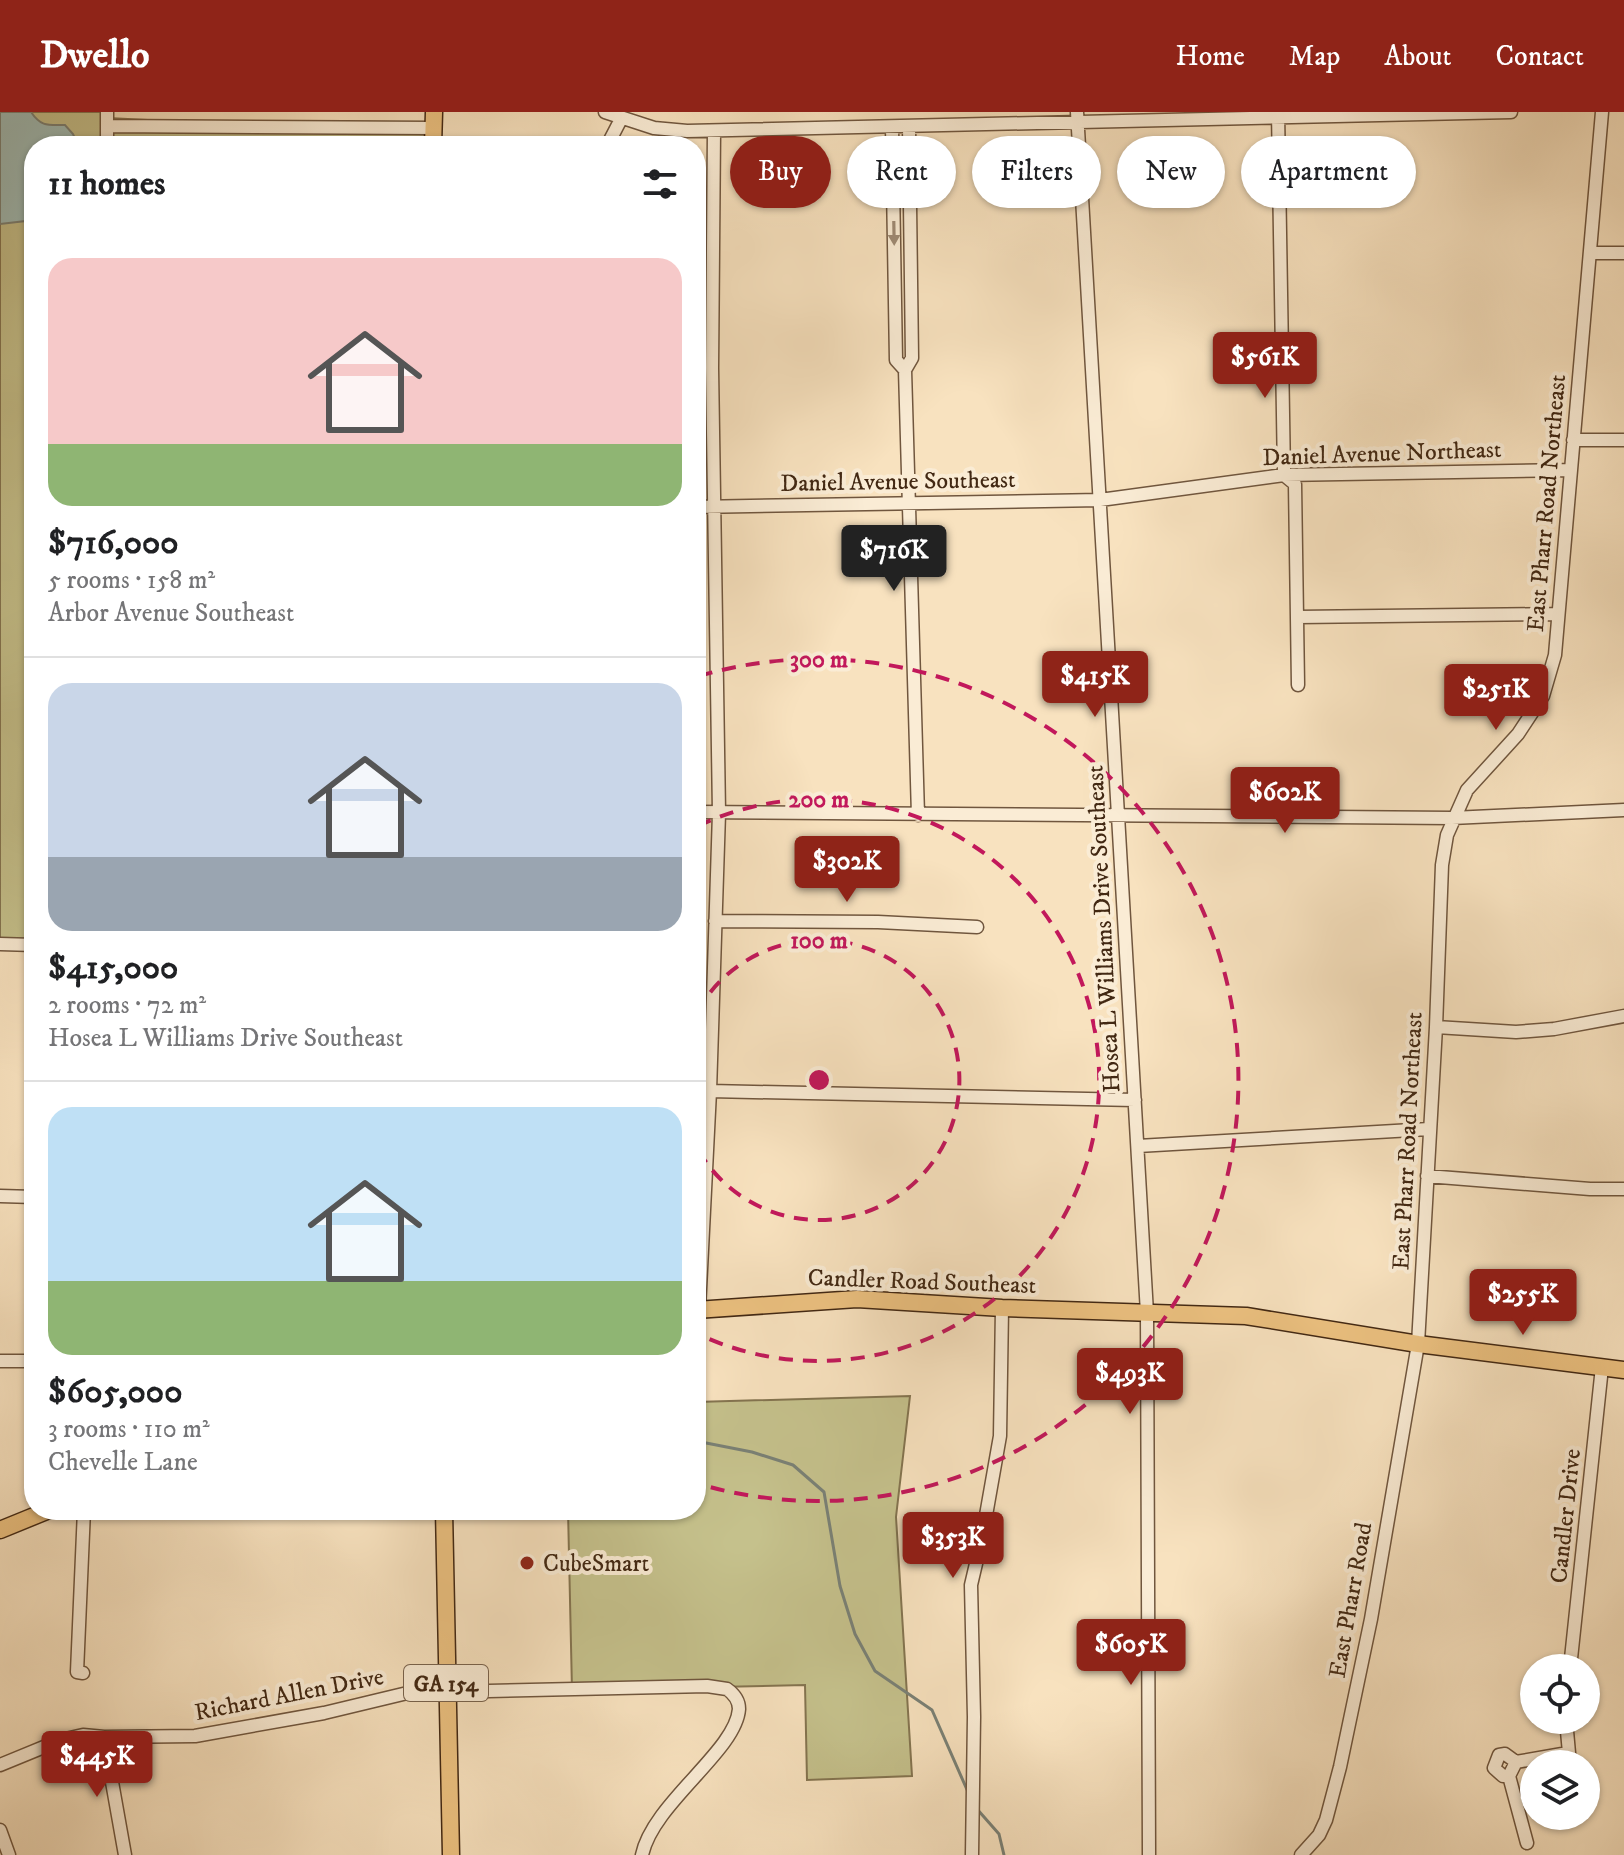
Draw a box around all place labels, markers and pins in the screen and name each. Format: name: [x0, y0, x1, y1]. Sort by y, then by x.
pin: $561K: [1209, 332, 1321, 400]
pin: $716K: [838, 525, 950, 593]
pin: $415K: [1039, 651, 1151, 719]
pin: $251K: [1440, 664, 1552, 732]
pin: $602K: [1229, 767, 1341, 835]
pin: $302K: [791, 836, 903, 904]
centre of rings: [805, 1066, 833, 1094]
pin: $255K: [1467, 1269, 1579, 1337]
pin: $493K: [1074, 1348, 1186, 1416]
pin: $353K: [897, 1512, 1009, 1580]
place label: CubeSmart: [543, 1549, 649, 1579]
marker: CubeSmart: [518, 1554, 536, 1572]
pin: $605K: [1075, 1619, 1187, 1687]
pin: $445K: [41, 1731, 153, 1799]

